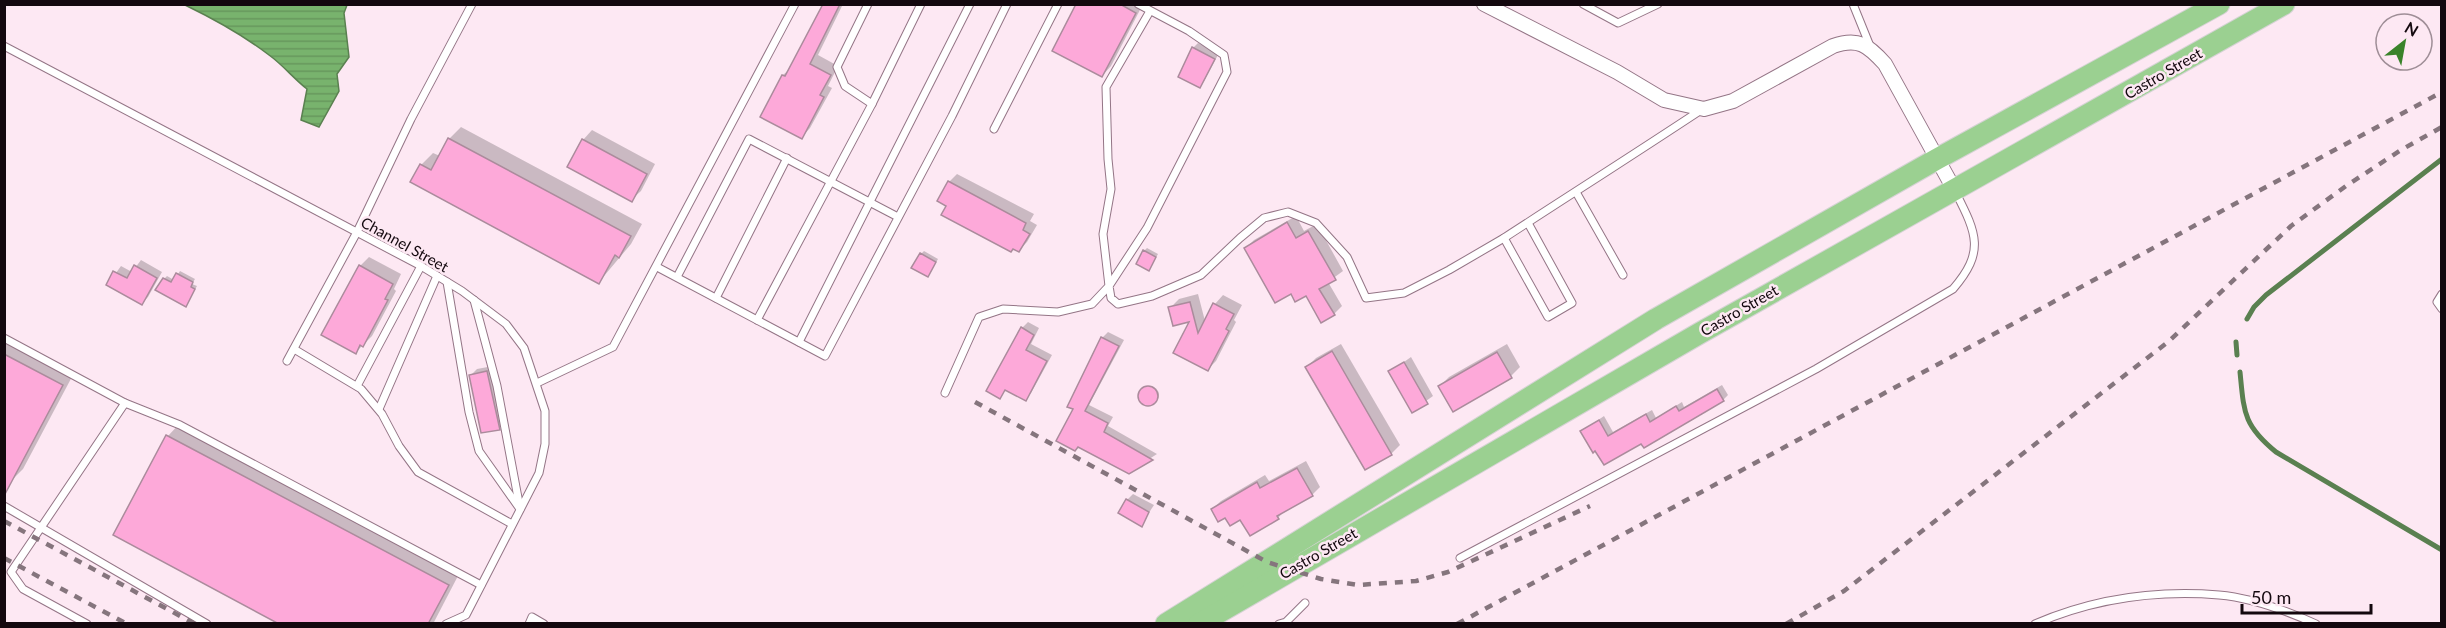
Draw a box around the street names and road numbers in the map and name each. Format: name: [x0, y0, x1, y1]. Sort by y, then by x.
street label: Castro Street: [2121, 43, 2205, 102]
street label: Channel Street: [358, 213, 452, 276]
street label: Castro Street: [1697, 280, 1781, 339]
street label: Castro Street: [1276, 523, 1360, 582]

